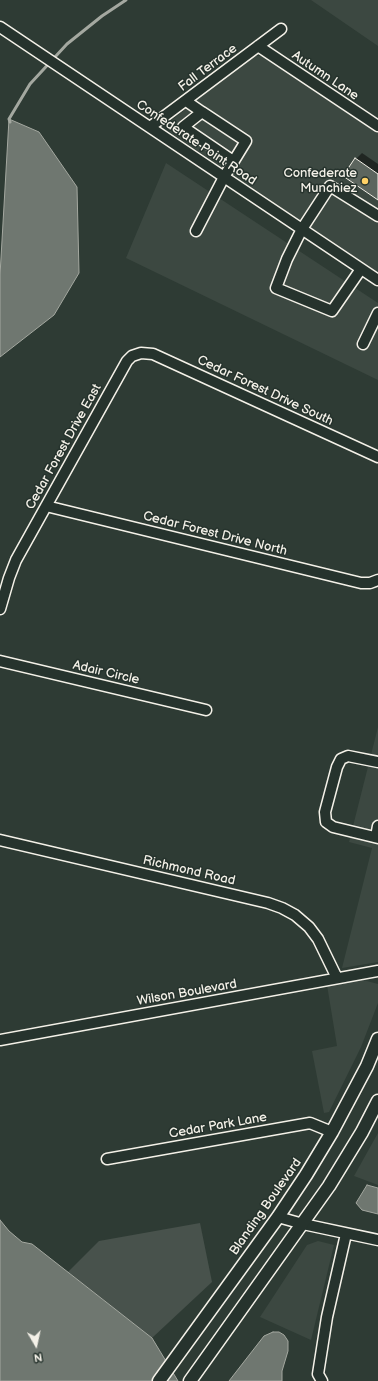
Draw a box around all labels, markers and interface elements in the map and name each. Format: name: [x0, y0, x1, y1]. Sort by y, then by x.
street label: Fall Terrace: [176, 41, 240, 95]
street label: Autumn Lane: [289, 48, 361, 104]
street label: Confederate Point Road: [133, 97, 259, 189]
place label: Confederate Munchiez: [283, 166, 357, 197]
marker: Confederate Munchiez: [360, 176, 370, 186]
street label: Cedar Forest Drive South: [194, 353, 336, 429]
street label: Cedar Forest Drive East: [23, 381, 105, 513]
street label: Cedar Forest Drive North: [141, 509, 289, 559]
street label: Adair Circle: [71, 658, 141, 688]
street label: Richmond Road: [141, 853, 237, 889]
street label: Wilson Boulevard: [136, 977, 238, 1009]
street label: Cedar Park Lane: [168, 1110, 268, 1142]
street label: Blanding Boulevard: [227, 1156, 305, 1258]
north arrow: [16, 1325, 56, 1365]
text: N: [33, 1350, 43, 1364]

